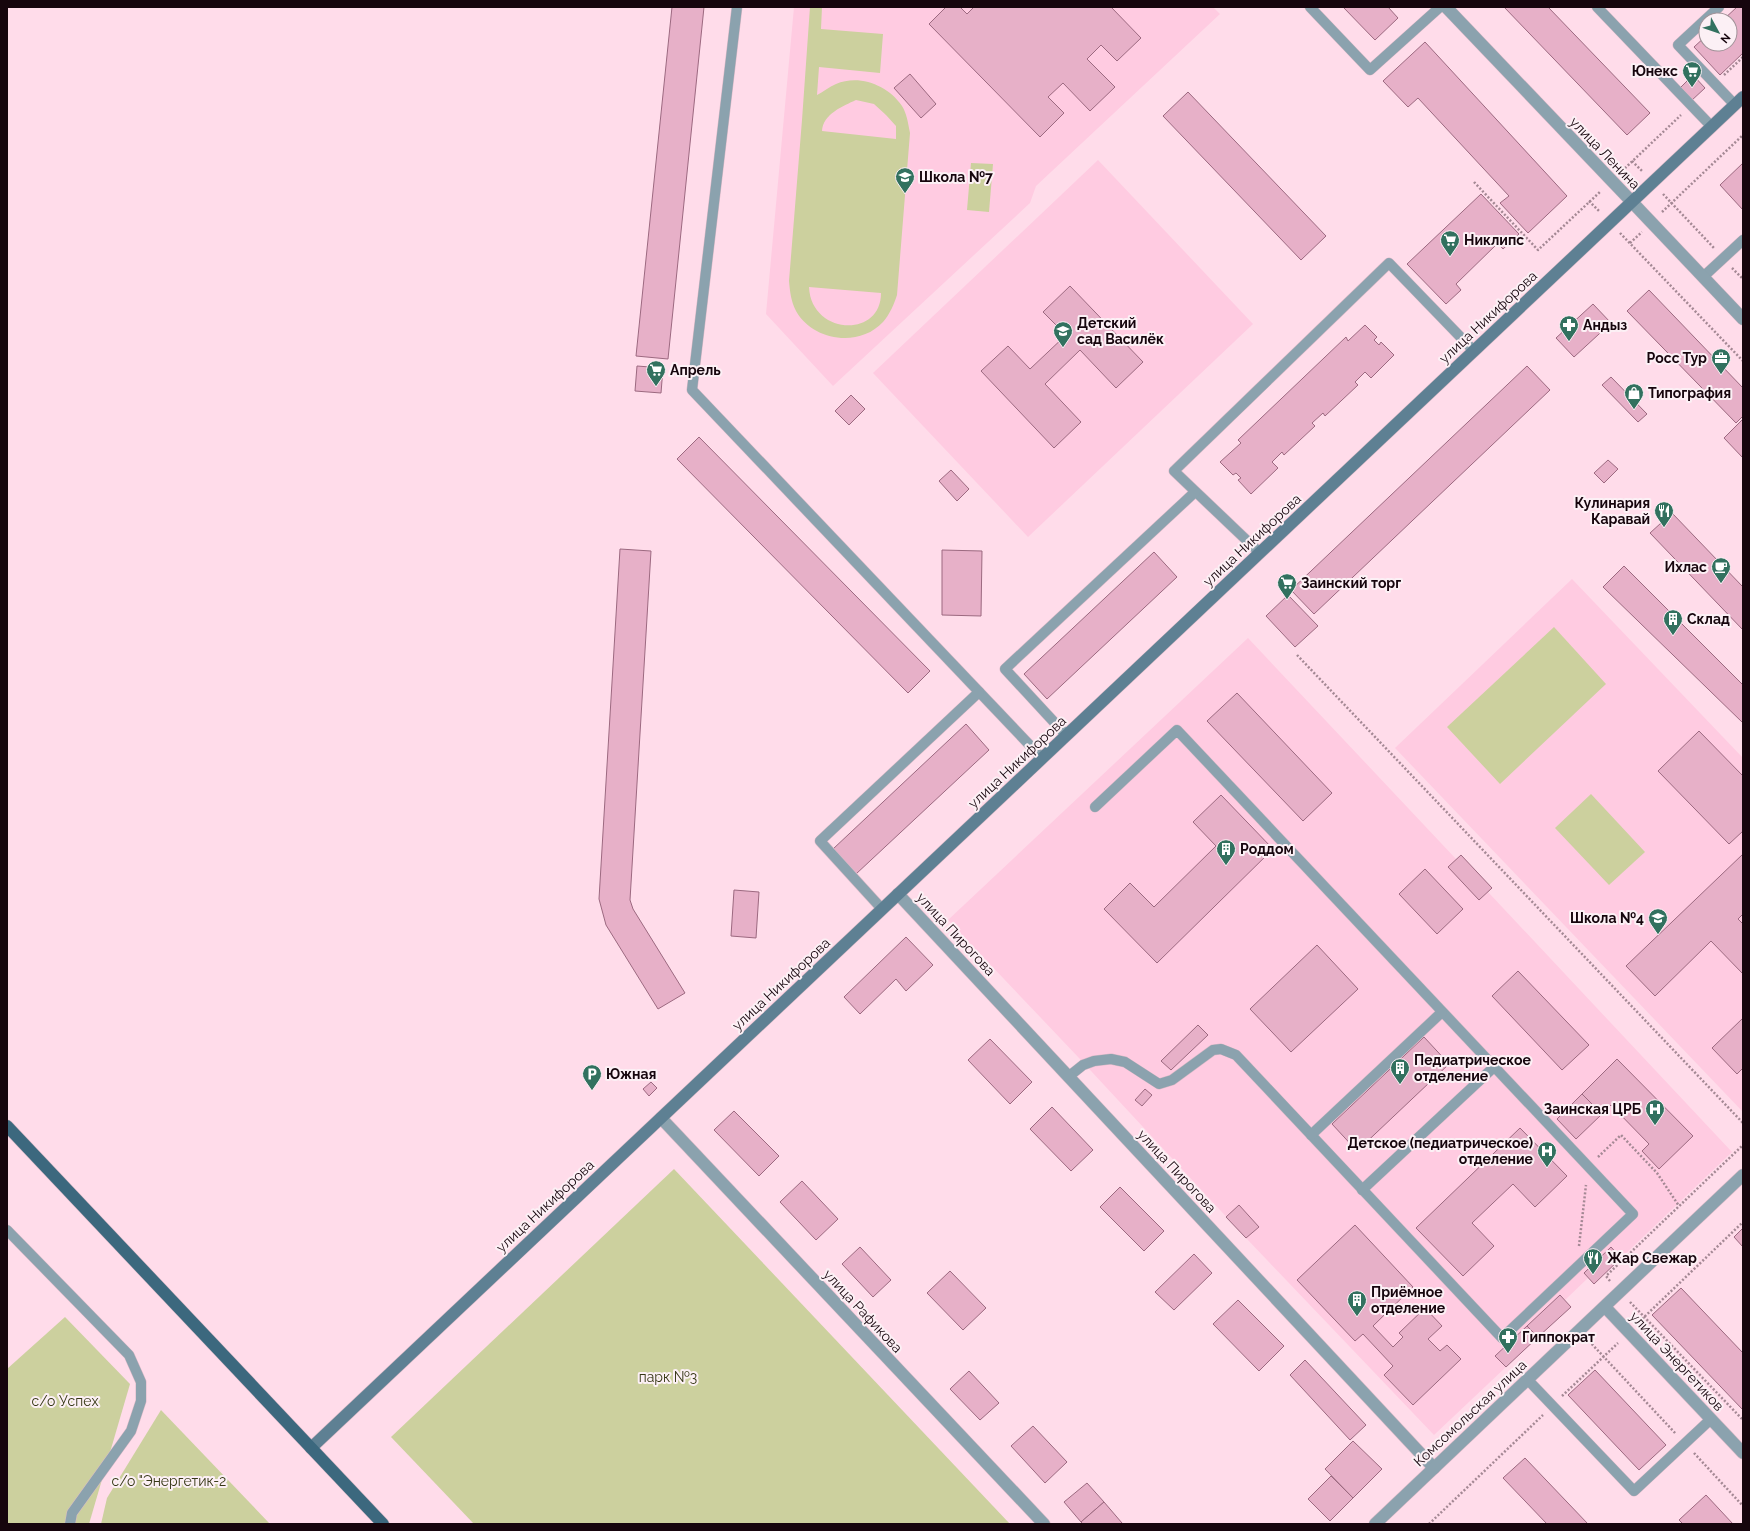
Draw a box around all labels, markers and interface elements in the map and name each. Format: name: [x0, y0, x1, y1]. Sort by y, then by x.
north arrow: [1698, 12, 1738, 52]
text: N: [1718, 31, 1733, 46]
supermarket icon: Юнекс: [1681, 60, 1703, 88]
place label: Юнекс: [1632, 63, 1678, 79]
street label: улица Ленина: [1567, 114, 1643, 192]
school or university icon: Школа №7: [894, 166, 916, 194]
place label: Школа №7: [919, 169, 993, 185]
supermarket icon: Никлипс: [1439, 229, 1461, 257]
place label: Никлипс: [1464, 232, 1524, 248]
street label: улица Никифорова: [1436, 268, 1540, 366]
pharmacy icon: Андыз: [1558, 314, 1580, 342]
place label: Детский сад Василёк: [1077, 315, 1164, 347]
place label: Андыз: [1583, 317, 1627, 333]
school or university icon: Детский сад Василёк: [1052, 320, 1074, 348]
office icon: Росс Тур: [1710, 347, 1732, 375]
place label: Росс Тур: [1647, 350, 1707, 366]
supermarket icon: Апрель: [645, 359, 667, 387]
place label: Апрель: [670, 362, 721, 378]
shop icon: Типография: [1623, 382, 1645, 410]
place label: Типография: [1648, 385, 1731, 401]
street label: улица Никифорова: [1200, 491, 1304, 589]
place label: Кулинария Каравай: [1575, 495, 1650, 527]
restaurant icon: Кулинария Каравай: [1653, 500, 1675, 528]
cafe icon: Ихлас: [1710, 556, 1732, 584]
place label: Ихлас: [1665, 559, 1707, 575]
supermarket icon: Заинский торг: [1276, 572, 1298, 600]
place label: Заинский торг: [1301, 575, 1401, 591]
building icon: Склад: [1662, 608, 1684, 636]
place label: Склад: [1687, 611, 1730, 627]
street label: улица Никифорова: [965, 713, 1069, 811]
building icon: Роддом: [1215, 838, 1237, 866]
place label: Роддом: [1240, 841, 1294, 857]
street label: улица Пирогова: [913, 889, 999, 979]
school or university icon: Школа №4: [1647, 907, 1669, 935]
place label: Школа №4: [1570, 910, 1644, 926]
street label: улица Никифорова: [729, 935, 833, 1033]
place label: Педиатрическое отделение: [1414, 1052, 1531, 1084]
building icon: Педиатрическое отделение: [1389, 1057, 1411, 1085]
parking icon: Южная: [581, 1063, 603, 1091]
place label: Южная: [606, 1066, 656, 1082]
hospital icon: Заинская ЦРБ: [1644, 1098, 1666, 1126]
place label: Заинская ЦРБ: [1544, 1101, 1642, 1117]
street label: улица Пирогова: [1134, 1126, 1220, 1216]
place label: Детское (педиатрическое) отделение: [1348, 1135, 1534, 1167]
hospital icon: Детское (педиатрическое) отделение: [1536, 1140, 1558, 1168]
street label: улица Никифорова: [493, 1157, 597, 1255]
restaurant icon: Жар Свежар: [1582, 1247, 1604, 1275]
place label: Жар Свежар: [1607, 1250, 1697, 1266]
street label: улица Рафикова: [820, 1266, 906, 1356]
place label: Приёмное отделение: [1371, 1284, 1446, 1316]
building icon: Приёмное отделение: [1346, 1289, 1368, 1317]
street label: улица Энергетиков: [1627, 1308, 1727, 1414]
pharmacy icon: Гиппократ: [1497, 1326, 1519, 1354]
place label: Гиппократ: [1522, 1329, 1595, 1345]
street label: Комсомольская улица: [1410, 1357, 1530, 1469]
park label: парк №3: [639, 1369, 697, 1385]
park label: с/о Успех: [32, 1393, 98, 1409]
park label: с/о "Энергетик-2: [112, 1473, 226, 1489]

